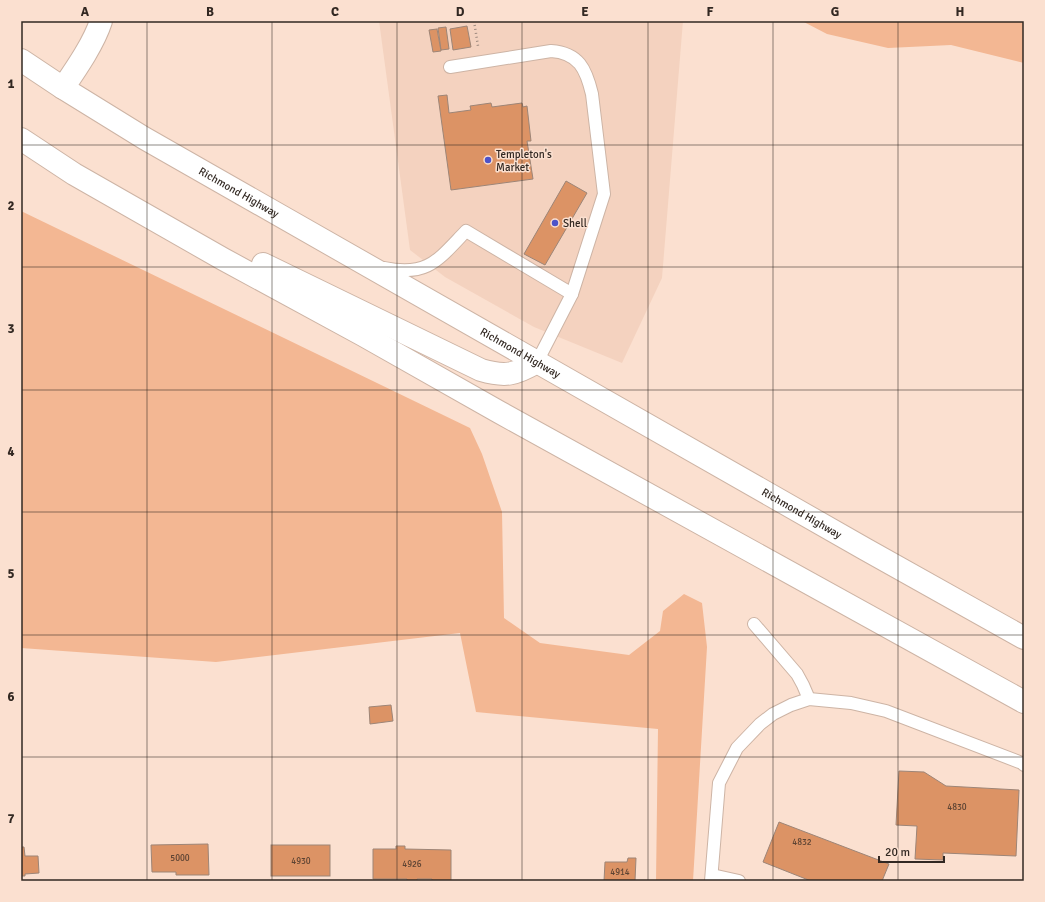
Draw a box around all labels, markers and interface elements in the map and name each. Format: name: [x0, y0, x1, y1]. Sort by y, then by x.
text: A: [81, 4, 90, 20]
text: B: [206, 4, 214, 20]
text: C: [331, 4, 339, 20]
text: D: [456, 4, 465, 20]
text: E: [581, 4, 589, 20]
text: F: [707, 4, 714, 20]
text: G: [831, 4, 839, 20]
text: H: [956, 4, 964, 20]
text: 1: [7, 76, 15, 92]
place label: Templeton's Market: [496, 148, 552, 174]
marker: Templeton's Market: [483, 155, 493, 165]
street label: Richmond Highway: [196, 165, 282, 221]
text: 2: [7, 198, 15, 214]
place label: Shell: [563, 217, 587, 230]
marker: Shell: [550, 218, 560, 228]
text: 3: [7, 321, 15, 337]
street label: Richmond Highway: [478, 325, 563, 381]
text: 4: [7, 444, 15, 460]
street label: Richmond Highway: [759, 486, 845, 542]
text: 5: [7, 566, 15, 582]
text: 6: [7, 689, 15, 705]
house number: 4830: [947, 802, 967, 813]
text: 7: [7, 811, 15, 827]
house number: 4832: [792, 837, 812, 848]
scale bar: [879, 838, 944, 864]
text: 20 m: [885, 845, 910, 860]
house number: 5000: [170, 853, 190, 864]
house number: 4930: [291, 856, 311, 867]
house number: 4926: [402, 859, 422, 870]
house number: 4914: [610, 867, 630, 878]

